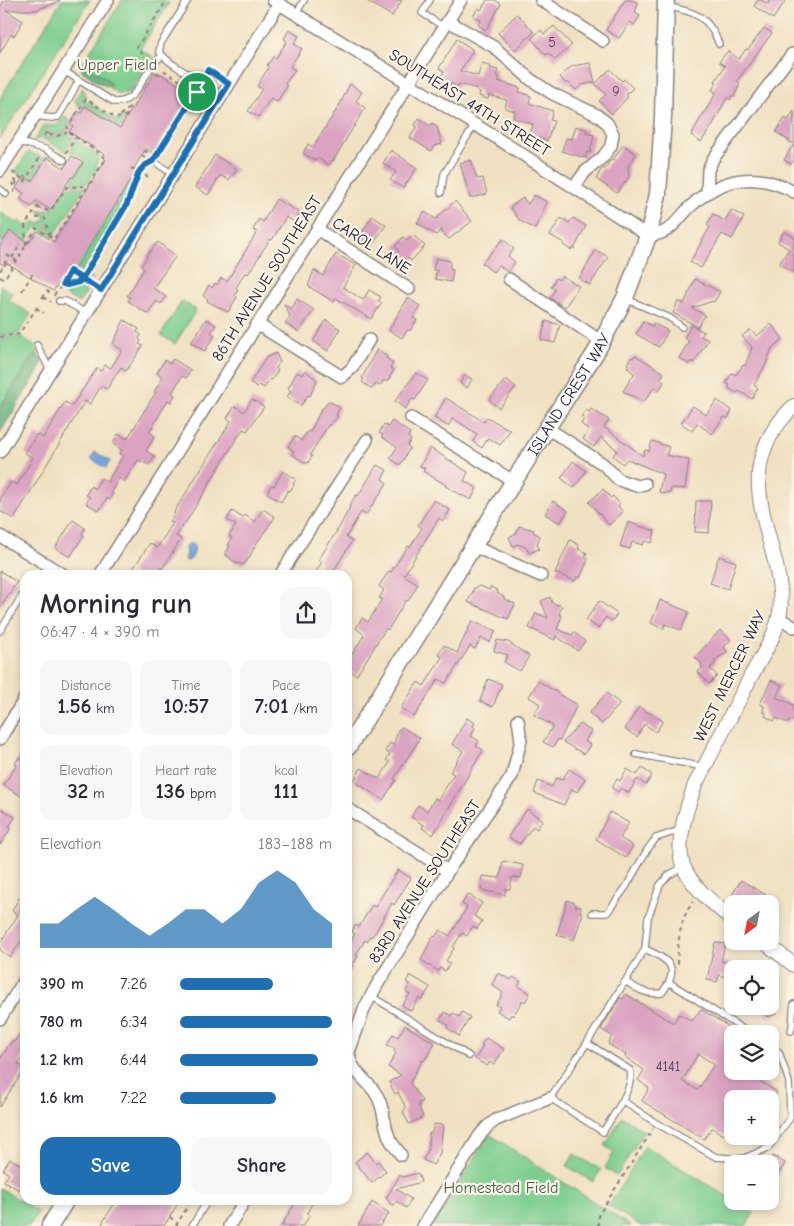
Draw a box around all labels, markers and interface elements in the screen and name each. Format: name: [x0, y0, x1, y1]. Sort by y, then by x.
house number: 5: [548, 34, 556, 51]
street label: SOUTHEAST 44TH STREET: [386, 46, 554, 160]
park label: Upper Field: [77, 56, 157, 74]
pin: [176, 71, 218, 113]
icon: arrive: [183, 78, 211, 106]
house number: 9: [612, 83, 620, 100]
street label: 86TH AVENUE SOUTHEAST: [208, 192, 326, 365]
street label: CAROL LANE: [329, 214, 414, 278]
street label: ISLAND CREST WAY: [524, 330, 615, 459]
button: share: [280, 587, 332, 639]
text: Morning run: [40, 588, 192, 620]
street label: WEST MERCER WAY: [690, 607, 770, 745]
text: 06:47 · 4 × 390 m: [40, 623, 160, 641]
text: Distance: [61, 677, 111, 694]
text: Time: [171, 677, 201, 694]
text: Pace: [272, 677, 300, 694]
text: 1.56: [57, 694, 92, 718]
text: 10:57: [163, 694, 209, 718]
text: 7:01: [254, 694, 288, 718]
text: km: [92, 700, 115, 717]
text: /km: [288, 700, 318, 717]
text: Elevation: [59, 762, 113, 779]
text: Heart rate: [155, 762, 217, 779]
text: kcal: [274, 762, 298, 779]
text: 32: [67, 779, 88, 803]
text: 136: [156, 779, 185, 803]
text: 111: [274, 779, 298, 803]
text: m: [88, 785, 105, 802]
text: bpm: [185, 785, 216, 802]
street label: 83RD AVENUE SOUTHEAST: [365, 796, 485, 967]
text: Elevation: [40, 835, 101, 853]
text: 183–188 m: [258, 835, 332, 853]
north arrow: [724, 895, 779, 950]
map controls: [724, 895, 779, 1210]
button: locate: [724, 960, 779, 1015]
text: 390 m: [40, 975, 84, 993]
text: 7:26: [120, 975, 148, 993]
text: 780 m: [40, 1013, 83, 1031]
text: 6:34: [120, 1013, 147, 1031]
button: layers: [724, 1025, 779, 1080]
text: 1.2 km: [40, 1051, 83, 1069]
text: 6:44: [120, 1051, 147, 1069]
house number: 4141: [656, 1058, 680, 1075]
text: 1.6 km: [40, 1089, 84, 1107]
text: 7:22: [120, 1089, 147, 1107]
button: +: [724, 1090, 779, 1145]
button: Save: [40, 1137, 181, 1195]
button: Share: [191, 1137, 332, 1195]
button: −: [724, 1155, 779, 1210]
park label: Homestead Field: [443, 1179, 559, 1197]

